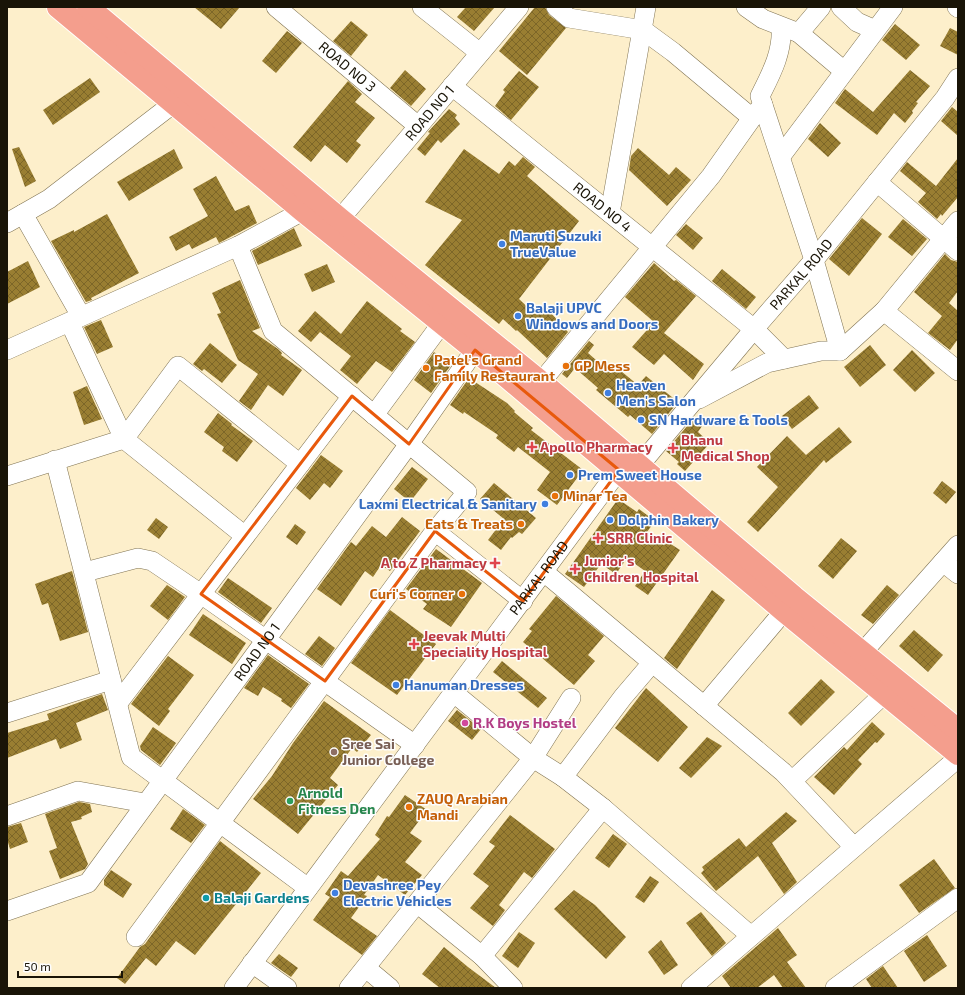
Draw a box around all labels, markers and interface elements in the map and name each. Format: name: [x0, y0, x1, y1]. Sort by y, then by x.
street label: ROAD NO 3: [316, 38, 380, 95]
street label: ROAD NO 1: [401, 81, 457, 144]
street label: ROAD NO 4: [570, 178, 635, 235]
place label: Maruti Suzuki TrueValue: [510, 227, 602, 260]
street label: PARKAL ROAD: [766, 235, 836, 313]
marker: Maruti Suzuki TrueValue: [497, 239, 507, 249]
place label: Balaji UPVC Windows and Doors: [526, 299, 658, 332]
marker: Balaji UPVC Windows and Doors: [513, 311, 523, 321]
place label: Patel's Grand Family Restaurant: [434, 351, 555, 384]
place label: GP Mess: [574, 357, 630, 374]
marker: GP Mess: [561, 361, 571, 371]
marker: Patel's Grand Family Restaurant: [421, 363, 431, 373]
place label: Heaven Men's Salon: [616, 376, 696, 409]
marker: Heaven Men's Salon: [603, 388, 613, 398]
place label: SN Hardware & Tools: [649, 411, 788, 428]
marker: SN Hardware & Tools: [636, 415, 646, 425]
place label: Bhanu Medical Shop: [681, 431, 770, 464]
place label: Apollo Pharmacy: [540, 438, 653, 455]
marker: Apollo Pharmacy: [527, 442, 537, 452]
marker: Bhanu Medical Shop: [668, 443, 678, 453]
place label: Prem Sweet House: [578, 466, 702, 483]
marker: Prem Sweet House: [565, 470, 575, 480]
place label: Minar Tea: [563, 487, 627, 504]
marker: Minar Tea: [550, 491, 560, 501]
place label: Laxmi Electrical & Sanitary: [359, 495, 537, 512]
marker: Laxmi Electrical & Sanitary: [540, 499, 550, 509]
place label: Dolphin Bakery: [618, 511, 719, 528]
place label: Eats & Treats: [425, 515, 513, 532]
marker: Dolphin Bakery: [605, 515, 615, 525]
marker: Eats & Treats: [516, 519, 526, 529]
place label: SRR Clinic: [607, 529, 672, 546]
marker: SRR Clinic: [592, 532, 604, 544]
street label: PARKAL ROAD: [505, 537, 571, 618]
place label: Junior's Children Hospital: [584, 552, 699, 585]
place label: A to Z Pharmacy: [381, 554, 487, 571]
marker: A to Z Pharmacy: [490, 558, 500, 568]
marker: Junior's Children Hospital: [569, 563, 581, 575]
place label: Curi's Corner: [369, 585, 454, 602]
marker: Curi's Corner: [457, 589, 467, 599]
street label: ROAD NO 1: [230, 620, 283, 684]
place label: Jeevak Multi Speciality Hospital: [423, 627, 548, 660]
marker: Jeevak Multi Speciality Hospital: [408, 638, 420, 650]
place label: Hanuman Dresses: [404, 676, 524, 693]
marker: Hanuman Dresses: [391, 680, 401, 690]
place label: R.K Boys Hostel: [473, 714, 577, 731]
marker: R.K Boys Hostel: [460, 718, 470, 728]
place label: Sree Sai Junior College: [342, 735, 434, 768]
marker: Sree Sai Junior College: [329, 747, 339, 757]
place label: Arnold Fitness Den: [298, 784, 375, 817]
place label: ZAUQ Arabian Mandi: [417, 790, 508, 823]
marker: Arnold Fitness Den: [285, 796, 295, 806]
marker: ZAUQ Arabian Mandi: [404, 802, 414, 812]
place label: Devashree Pey Electric Vehicles: [343, 876, 452, 909]
marker: Devashree Pey Electric Vehicles: [330, 888, 340, 898]
place label: Balaji Gardens: [214, 889, 309, 906]
marker: Balaji Gardens: [201, 893, 211, 903]
scale bar: [18, 953, 122, 979]
text: 50 m: [24, 959, 51, 973]

